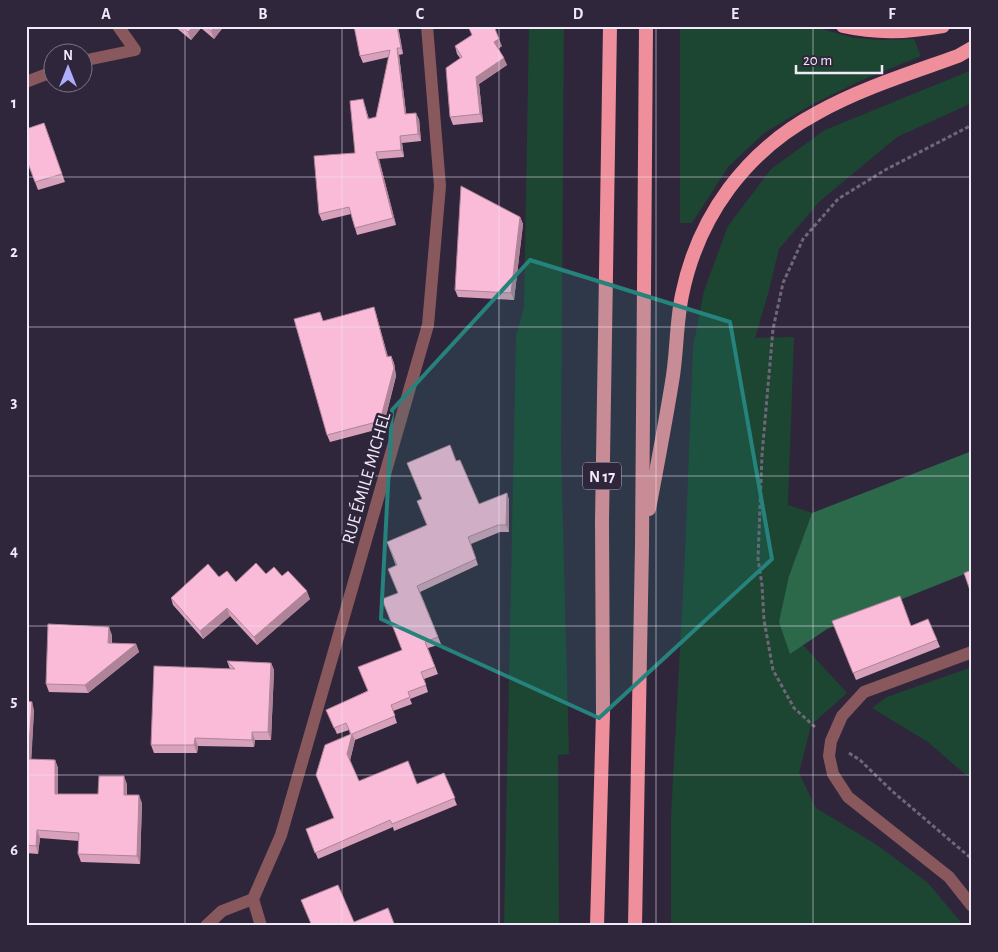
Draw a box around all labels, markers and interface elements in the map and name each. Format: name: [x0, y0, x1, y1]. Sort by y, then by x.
text: A: [101, 6, 111, 22]
text: B: [258, 6, 268, 22]
text: C: [416, 6, 425, 22]
text: D: [573, 6, 584, 22]
text: E: [731, 6, 739, 22]
text: F: [888, 6, 896, 22]
north arrow: [42, 42, 92, 92]
scale bar: [796, 42, 882, 74]
text: N: [63, 49, 73, 63]
text: 20 m: [803, 53, 832, 68]
text: 1: [11, 95, 17, 111]
text: 2: [10, 244, 18, 260]
text: 3: [11, 394, 18, 410]
street label: RUE ÉMILE MICHEL: [337, 409, 394, 546]
road number: N 17: [583, 462, 621, 490]
text: 4: [10, 543, 18, 559]
text: 5: [11, 693, 18, 709]
text: 6: [10, 842, 18, 858]

